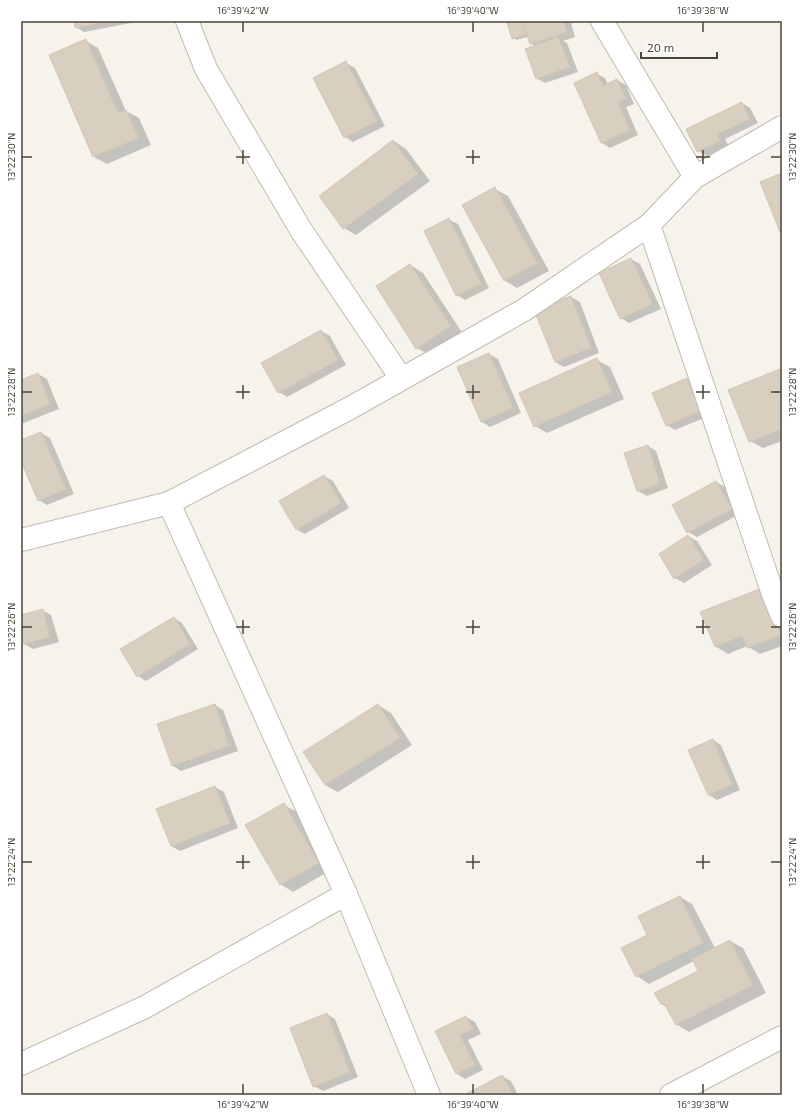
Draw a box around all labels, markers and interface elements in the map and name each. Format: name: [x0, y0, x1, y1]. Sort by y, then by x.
text: 16°39'42"W: [217, 4, 269, 16]
text: 16°39'40"W: [447, 4, 499, 16]
text: 16°39'38"W: [677, 4, 729, 16]
scale bar: [641, 34, 717, 60]
text: 20 m: [647, 40, 674, 54]
text: 13°22'30"N: [5, 133, 17, 181]
text: 13°22'30"N: [786, 133, 798, 181]
text: 13°22'28"N: [5, 368, 17, 416]
text: 13°22'28"N: [786, 368, 798, 416]
text: 13°22'26"N: [5, 603, 17, 651]
text: 13°22'26"N: [786, 603, 798, 651]
text: 13°22'24"N: [5, 838, 17, 886]
text: 13°22'24"N: [786, 838, 798, 886]
text: 16°39'42"W: [217, 1098, 269, 1110]
text: 16°39'40"W: [447, 1098, 499, 1110]
text: 16°39'38"W: [677, 1098, 729, 1110]

